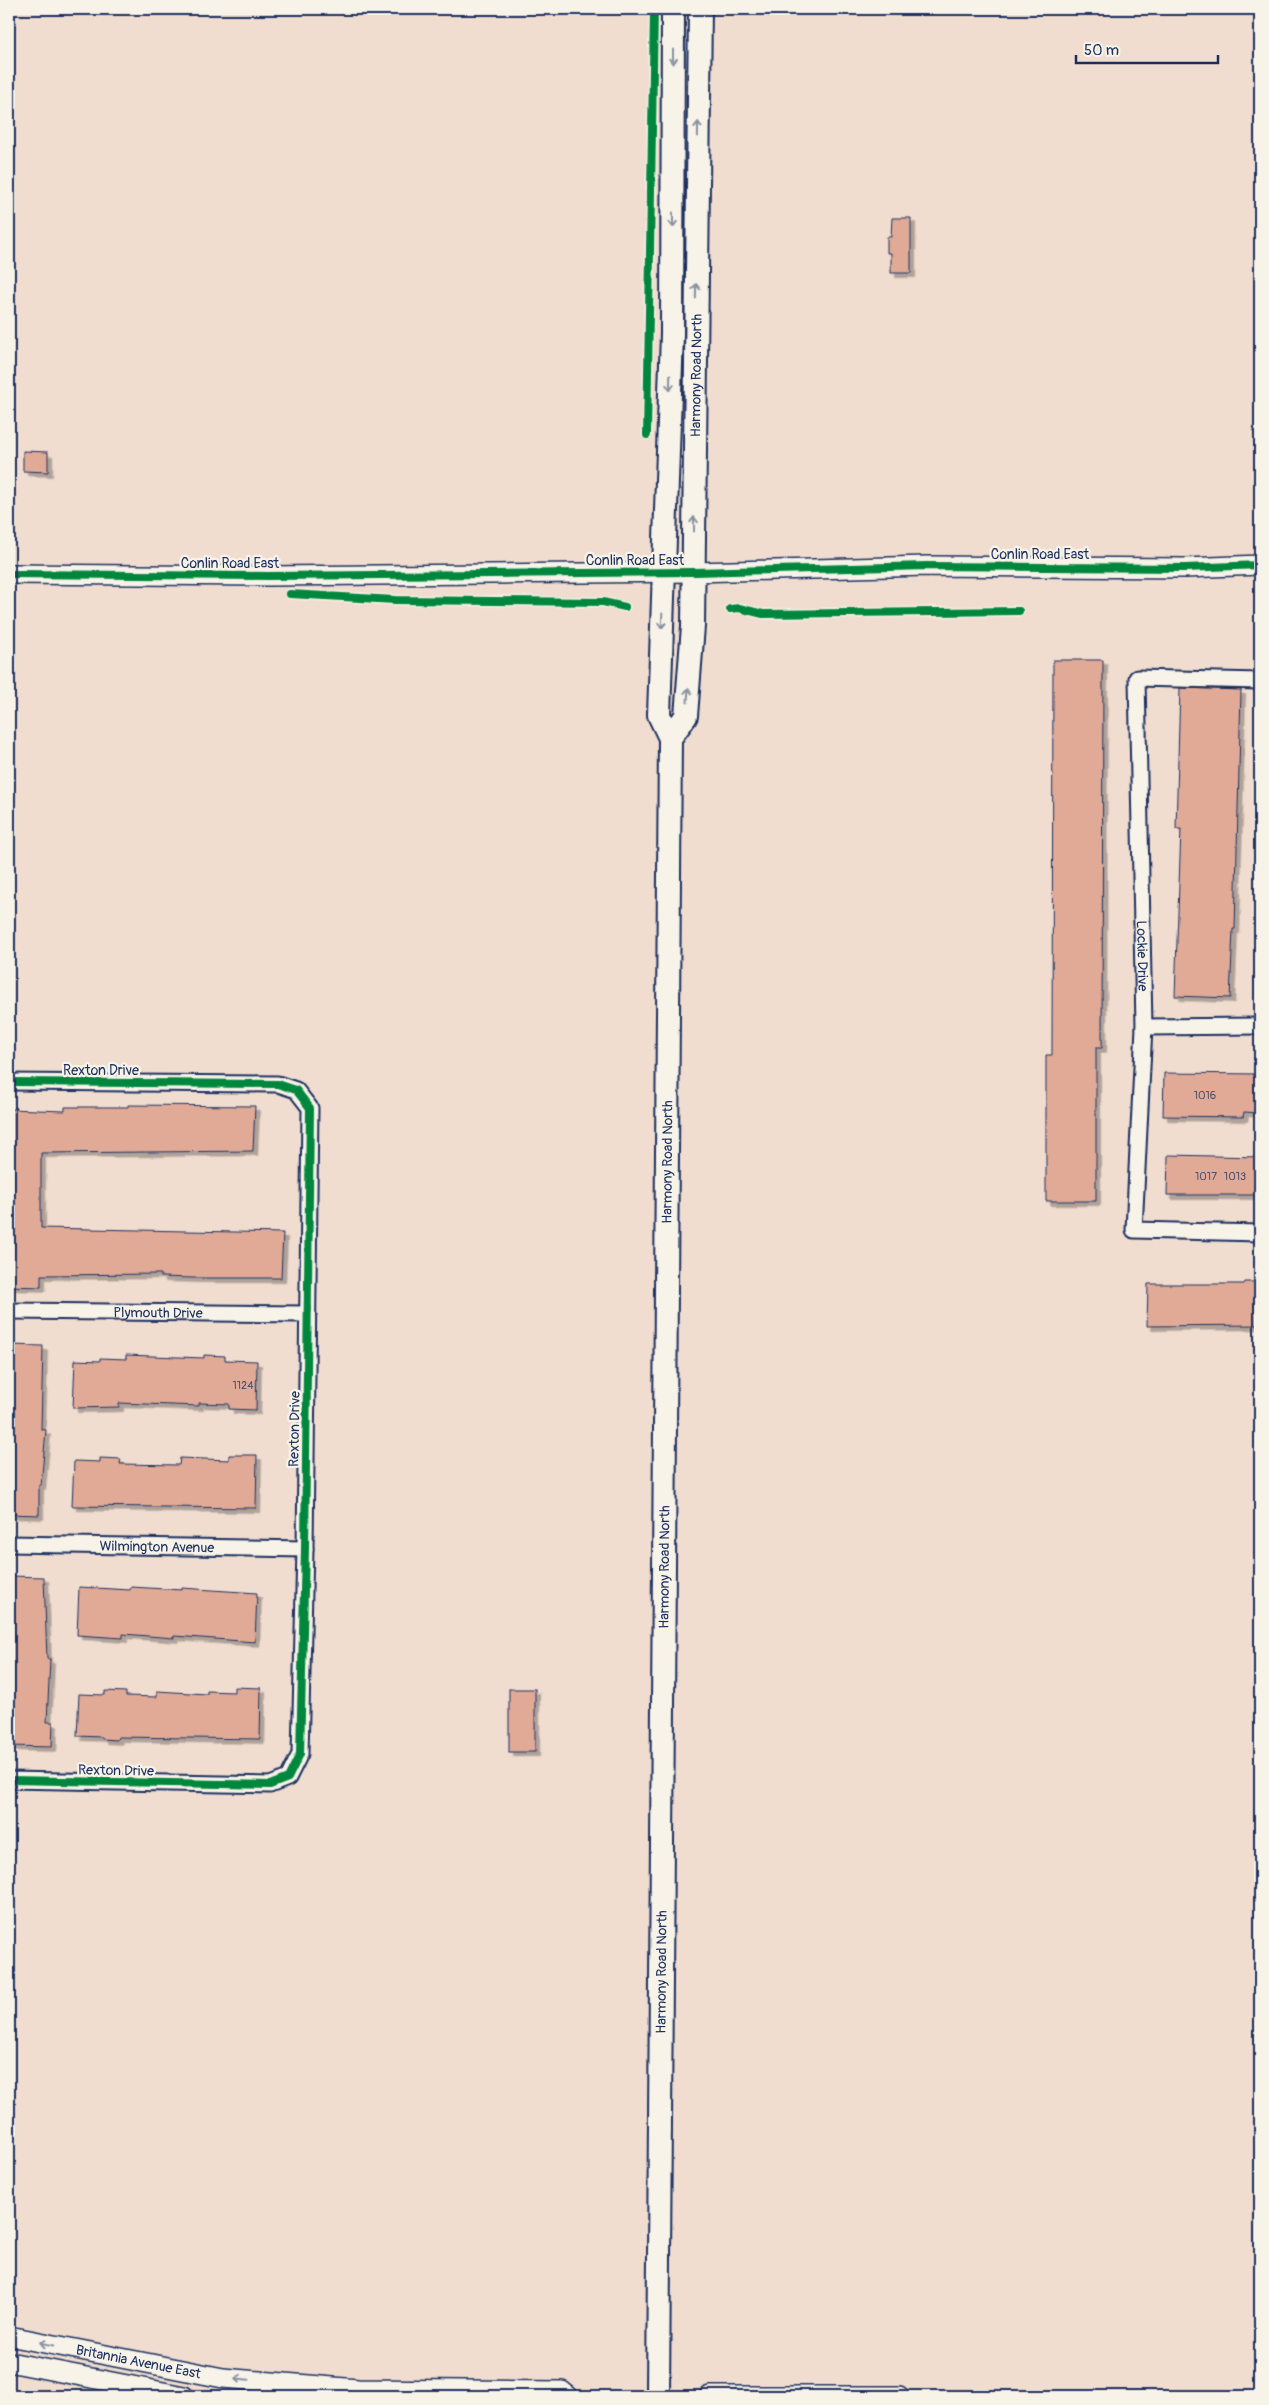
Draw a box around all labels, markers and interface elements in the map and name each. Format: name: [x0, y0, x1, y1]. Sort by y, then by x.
scale bar: [1076, 32, 1219, 64]
text: 50 m: [1084, 41, 1119, 60]
one-way arrow: [668, 49, 678, 65]
one-way arrow: [693, 121, 703, 137]
one-way arrow: [668, 212, 678, 228]
one-way arrow: [691, 283, 701, 300]
street label: Harmony Road North: [687, 314, 706, 437]
one-way arrow: [666, 374, 675, 390]
one-way arrow: [689, 516, 699, 532]
street label: Conlin Road East: [991, 546, 1090, 563]
street label: Conlin Road East: [586, 552, 685, 569]
street label: Conlin Road East: [181, 555, 280, 572]
one-way arrow: [657, 612, 667, 629]
one-way arrow: [683, 688, 692, 704]
street label: Lockie Drive: [1133, 920, 1151, 992]
street label: Rexton Drive: [63, 1062, 139, 1079]
house number: 1016: [1194, 1089, 1216, 1102]
street label: Harmony Road North: [658, 1100, 676, 1224]
house number: 1017: [1195, 1170, 1217, 1183]
house number: 1013: [1224, 1170, 1246, 1183]
street label: Plymouth Drive: [113, 1304, 203, 1322]
house number: 1124: [232, 1379, 254, 1392]
street label: Rexton Drive: [285, 1391, 304, 1467]
street label: Harmony Road North: [656, 1505, 673, 1629]
street label: Wilmington Avenue: [99, 1538, 215, 1556]
street label: Rexton Drive: [78, 1761, 154, 1780]
street label: Harmony Road North: [653, 1910, 671, 2034]
one-way arrow: [40, 2338, 56, 2348]
street label: Britannia Avenue East: [74, 2341, 203, 2383]
one-way arrow: [234, 2375, 250, 2384]

